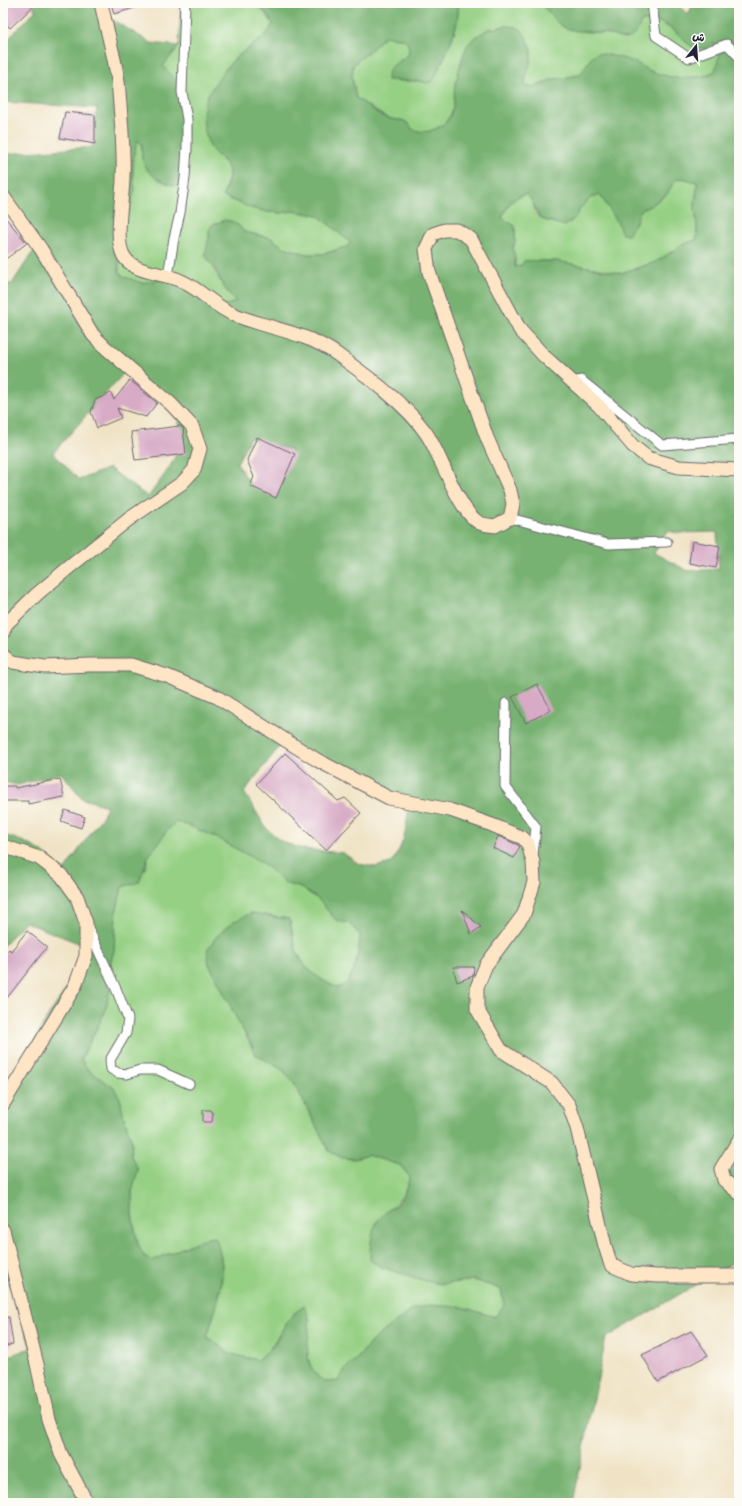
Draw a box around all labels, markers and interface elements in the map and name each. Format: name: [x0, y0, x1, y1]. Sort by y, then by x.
north arrow: [676, 26, 716, 66]
text: ش: [691, 28, 707, 45]

